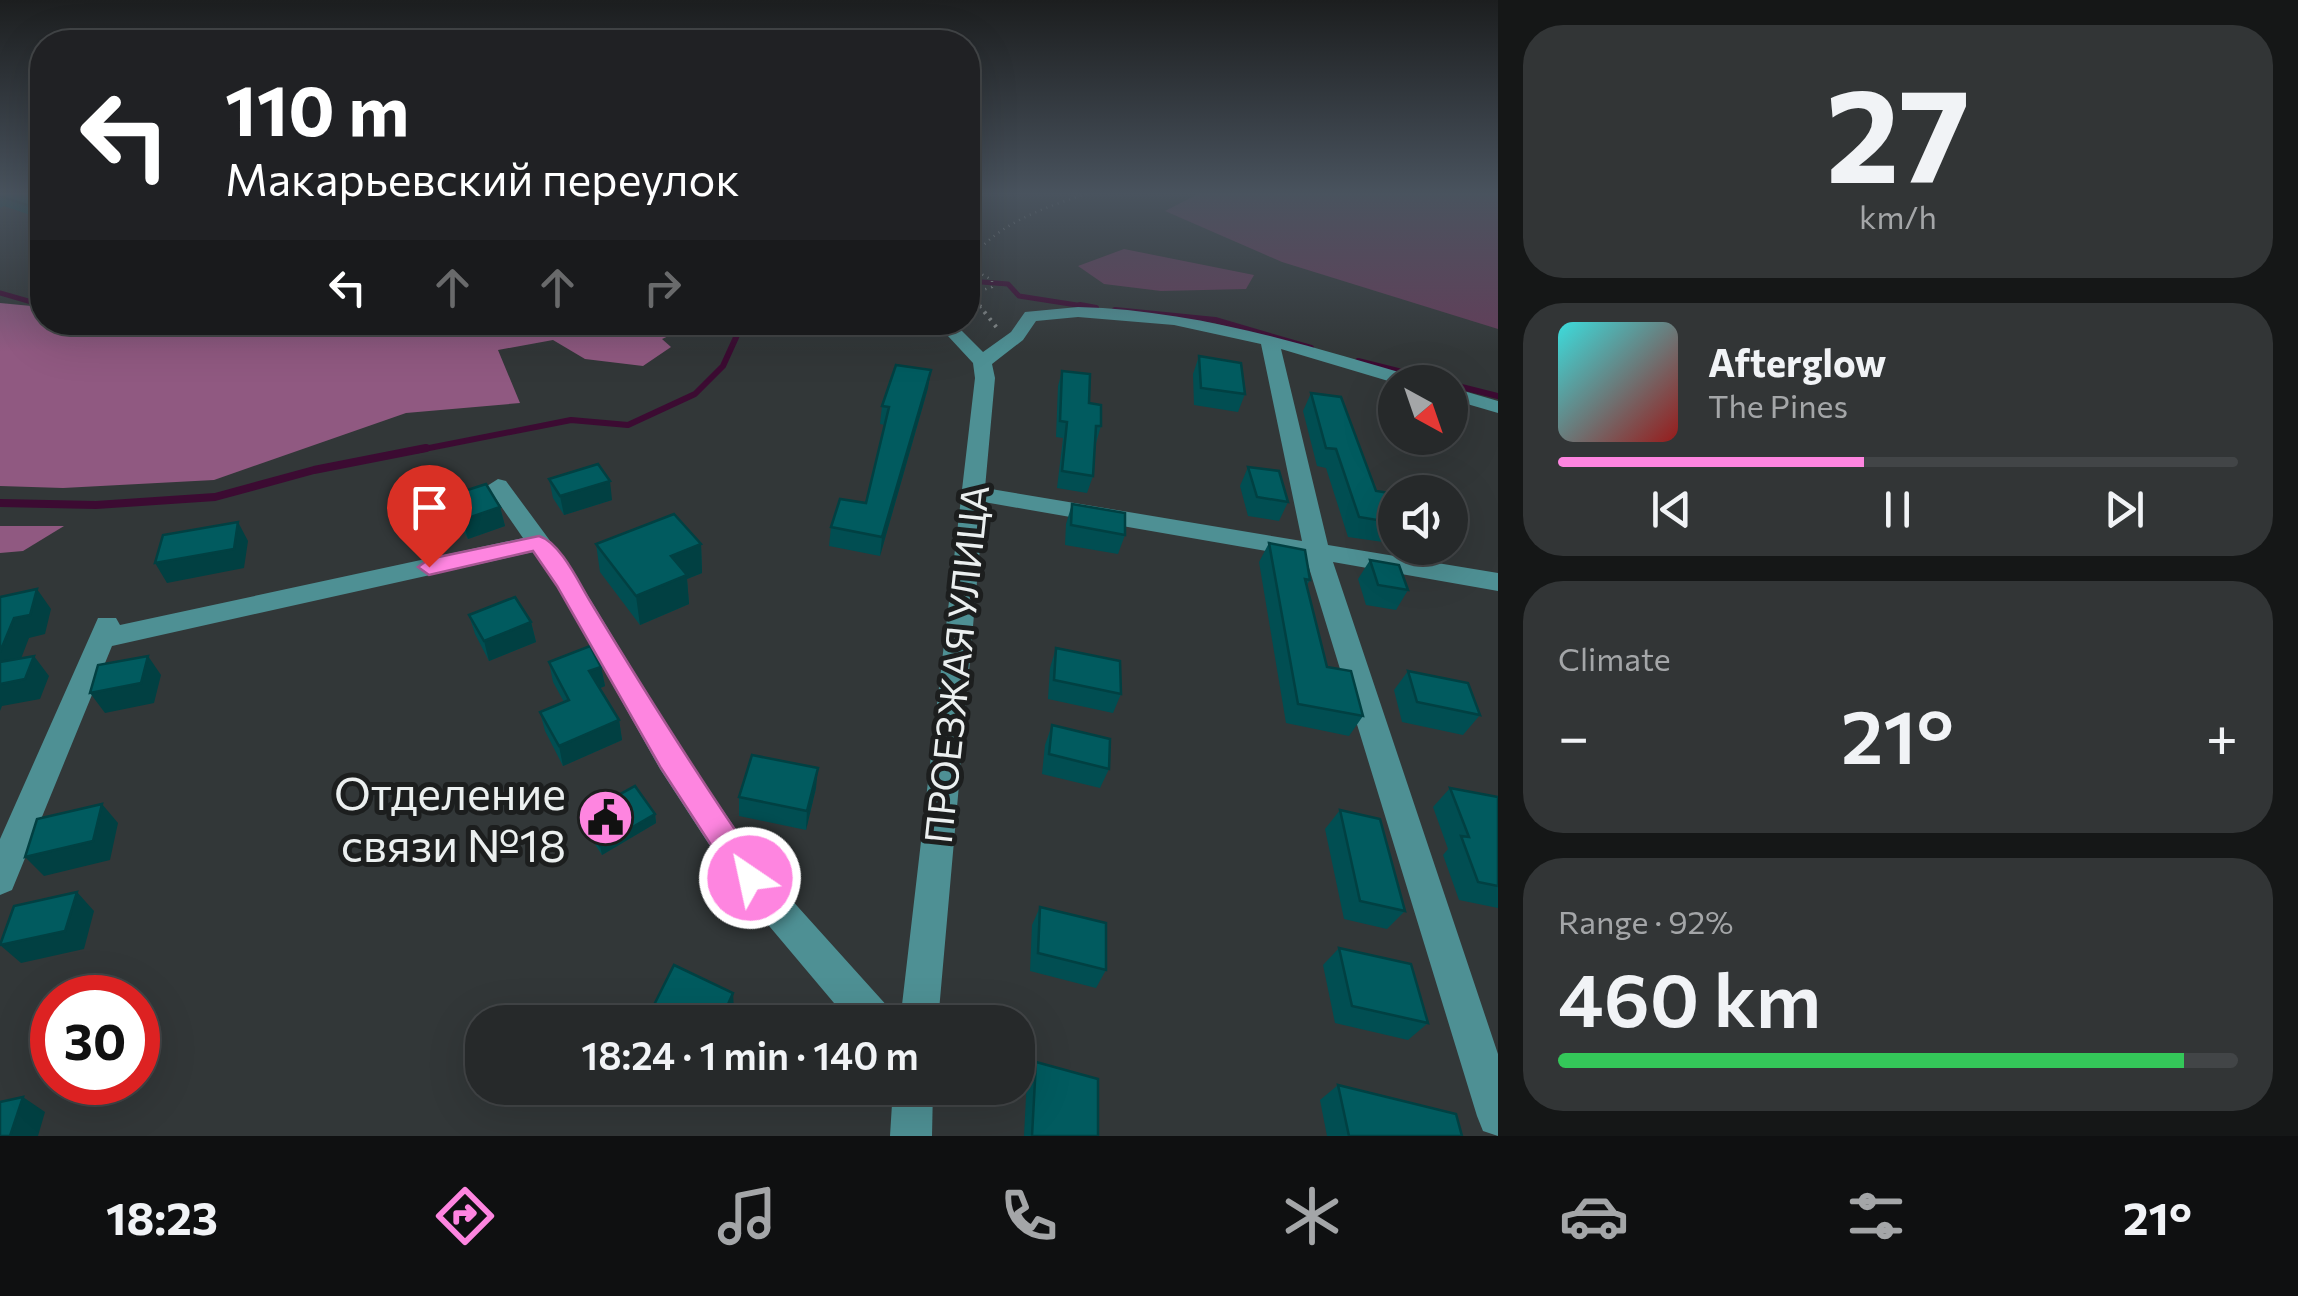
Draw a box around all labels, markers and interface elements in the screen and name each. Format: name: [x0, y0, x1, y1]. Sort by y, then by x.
text: 27: [1826, 51, 1970, 210]
text: 110 m: [225, 65, 409, 150]
icon: left: [60, 70, 190, 200]
text: Макарьевский переулок: [225, 150, 740, 205]
text: km/h: [1859, 196, 1937, 236]
icon: left: [320, 260, 375, 315]
icon: ahead: [425, 260, 480, 315]
icon: ahead: [530, 260, 585, 315]
icon: right: [635, 260, 690, 315]
text: Afterglow: [1708, 338, 1886, 385]
north arrow: [1378, 365, 1468, 455]
map controls: [1378, 365, 1468, 565]
text: The Pines: [1708, 385, 1848, 425]
pin: [387, 465, 472, 568]
button: sound: [1378, 475, 1468, 565]
icon: arrive: [402, 480, 457, 535]
street label: ПРОЕЗЖАЯ УЛИЦА: [913, 482, 997, 846]
icon: previous: [1644, 482, 1699, 537]
icon: pause: [1870, 482, 1925, 537]
icon: next: [2097, 482, 2152, 537]
text: Climate: [1558, 638, 1671, 678]
text: 21°: [1841, 688, 1954, 779]
text: −: [1558, 701, 1589, 768]
text: +: [2206, 701, 2238, 768]
place label: Отделение связи №18: [334, 764, 566, 871]
public building icon: Отделение связи №18: [575, 787, 635, 847]
position arrow: [698, 826, 802, 930]
text: Range · 92%: [1558, 901, 1733, 941]
text: 460 km: [1558, 951, 1821, 1042]
speed limit sign: 30: [30, 975, 160, 1105]
text: 18:24 · 1 min · 140 m: [581, 1031, 919, 1078]
icon: directions: [430, 1181, 500, 1251]
icon: music: [712, 1181, 782, 1251]
icon: phone: [994, 1181, 1064, 1251]
icon: climate: [1277, 1181, 1347, 1251]
icon: car: [1559, 1181, 1629, 1251]
icon: filters: [1841, 1181, 1911, 1251]
text: 18:23: [106, 1189, 218, 1244]
text: 21°: [2123, 1189, 2192, 1244]

